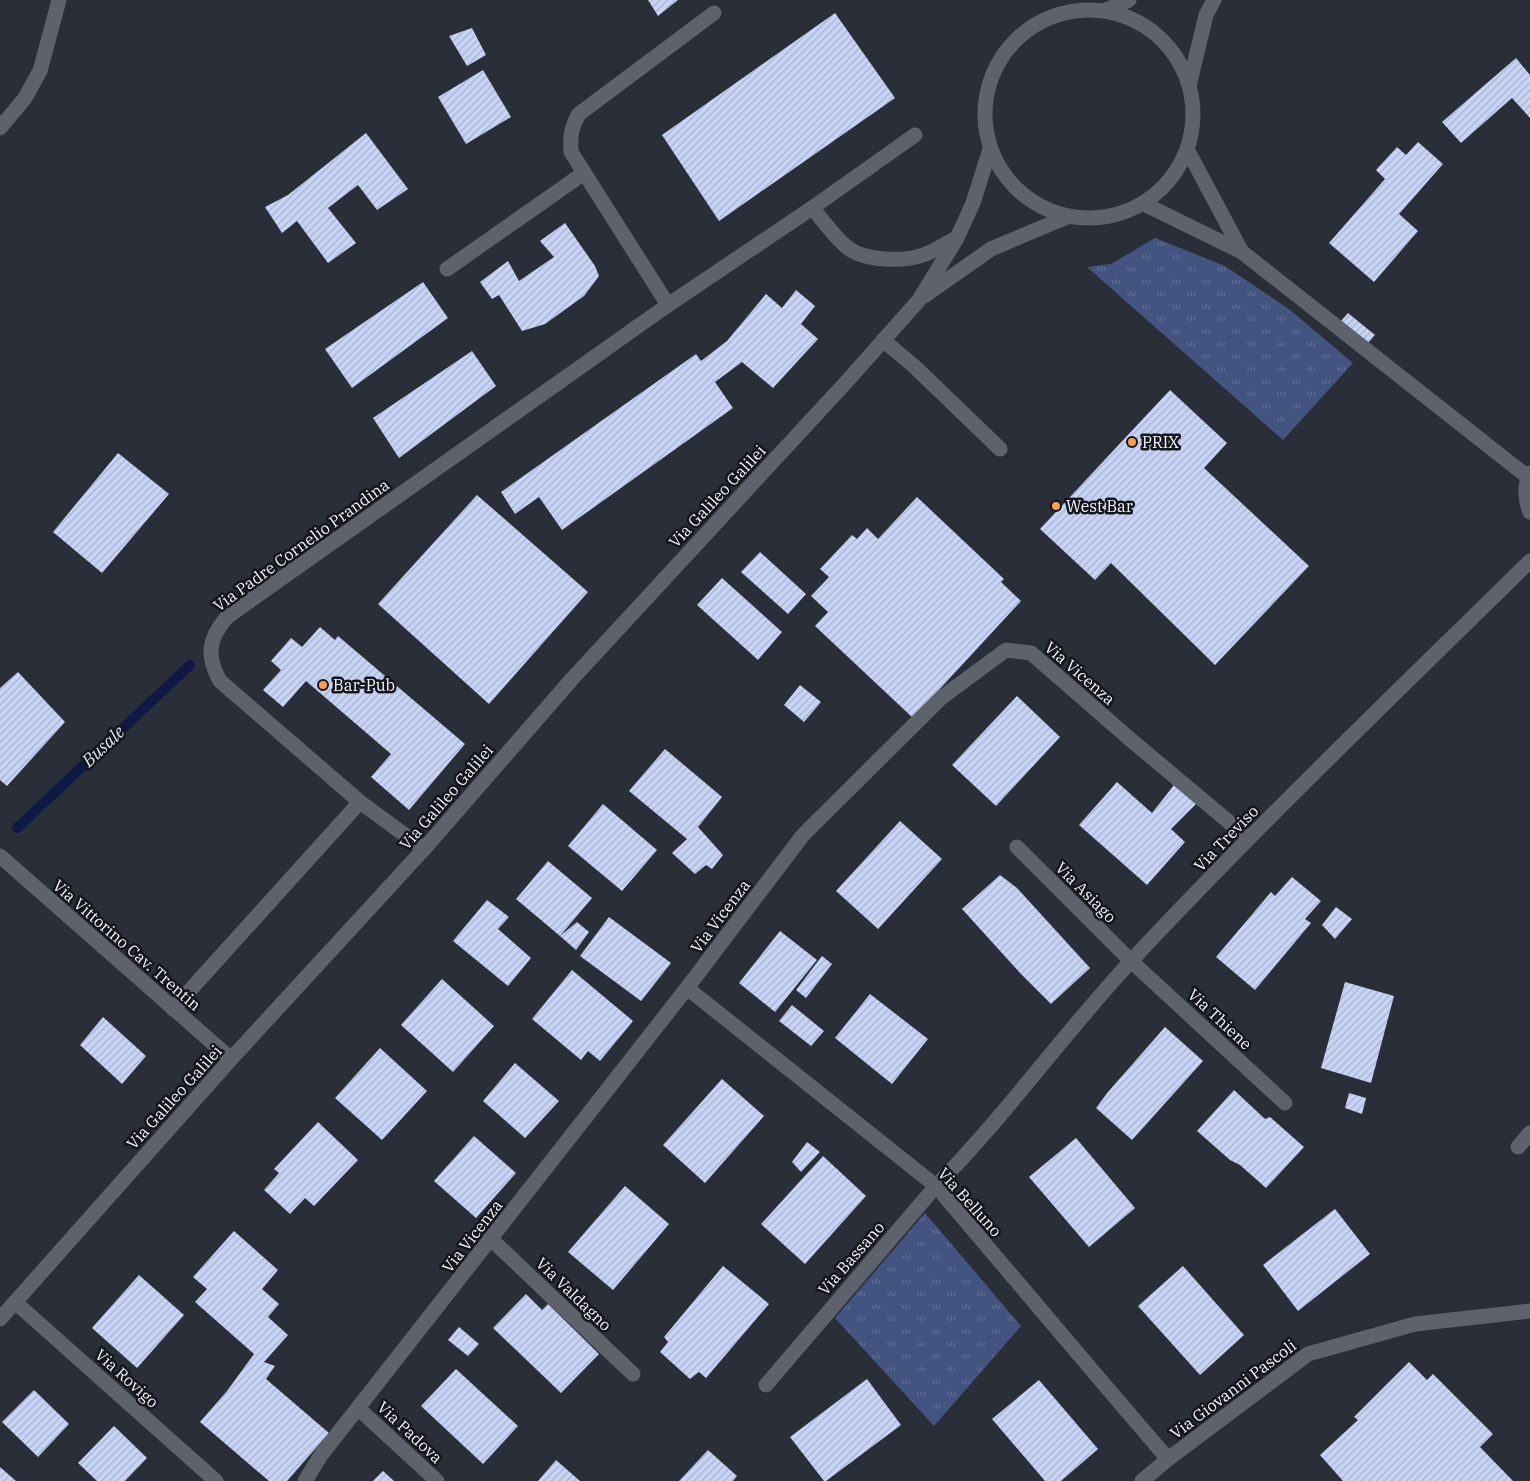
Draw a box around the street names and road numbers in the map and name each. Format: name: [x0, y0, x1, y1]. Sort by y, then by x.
street label: Via Galileo Galilei: [664, 441, 770, 551]
street label: Via Padre Cornelio Prandina: [209, 474, 393, 616]
street label: Via Vicenza: [1041, 637, 1120, 709]
street label: Via Galileo Galilei: [395, 740, 497, 854]
street label: Via Treviso: [1190, 801, 1262, 875]
street label: Via Asiago: [1051, 857, 1121, 927]
street label: Via Vittorino Cav. Trentin: [49, 875, 205, 1015]
street label: Via Vicenza: [686, 875, 754, 957]
street label: Via Thiene: [1184, 984, 1256, 1054]
street label: Via Galileo Galilei: [122, 1041, 226, 1153]
street label: Via Belluno: [934, 1163, 1006, 1241]
street label: Via Vicenza: [437, 1195, 507, 1276]
street label: Via Bassano: [814, 1217, 888, 1299]
street label: Via Valdagno: [532, 1253, 616, 1335]
street label: Via Giovanni Pascoli: [1166, 1335, 1300, 1443]
street label: Via Rovigo: [91, 1344, 163, 1412]
street label: Via Padova: [373, 1397, 447, 1467]

